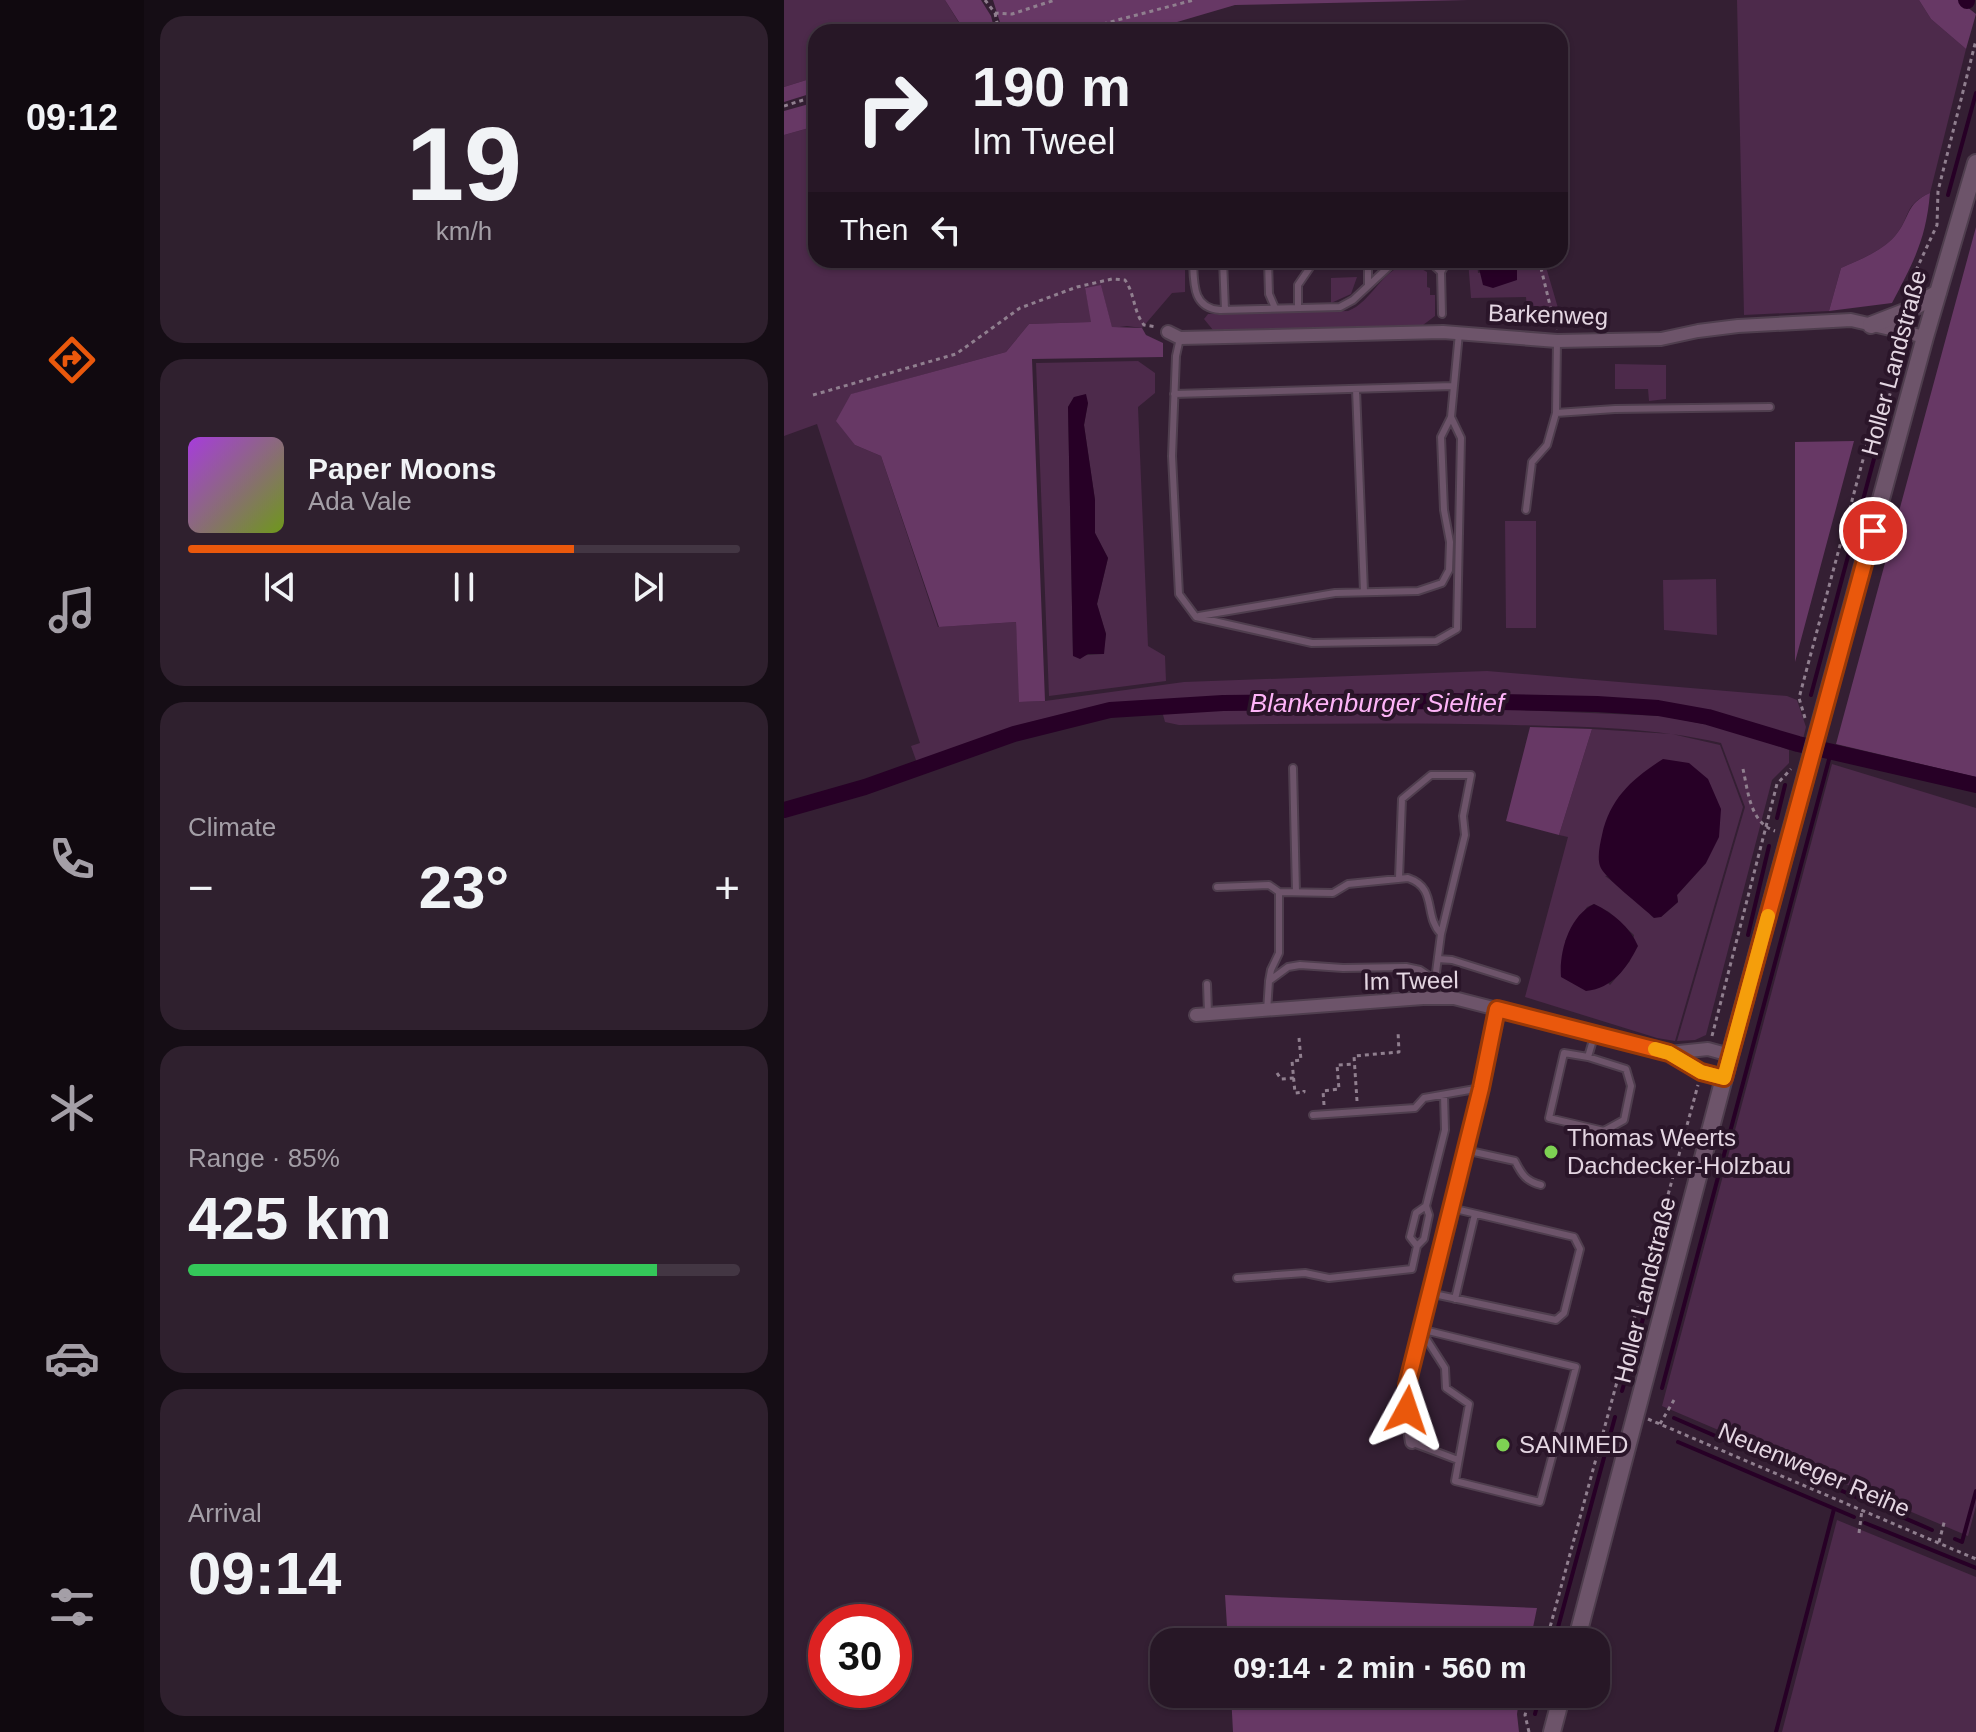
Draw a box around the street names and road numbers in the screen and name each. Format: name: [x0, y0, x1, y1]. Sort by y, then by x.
street label: Holler Landstraße: [1856, 267, 1931, 458]
street label: Barkenweg: [1488, 299, 1608, 330]
street label: Im Tweel: [1363, 966, 1459, 995]
street label: Holler Landstraße: [1608, 1194, 1681, 1386]
street label: Neuenweger Reihe: [1714, 1417, 1914, 1522]

